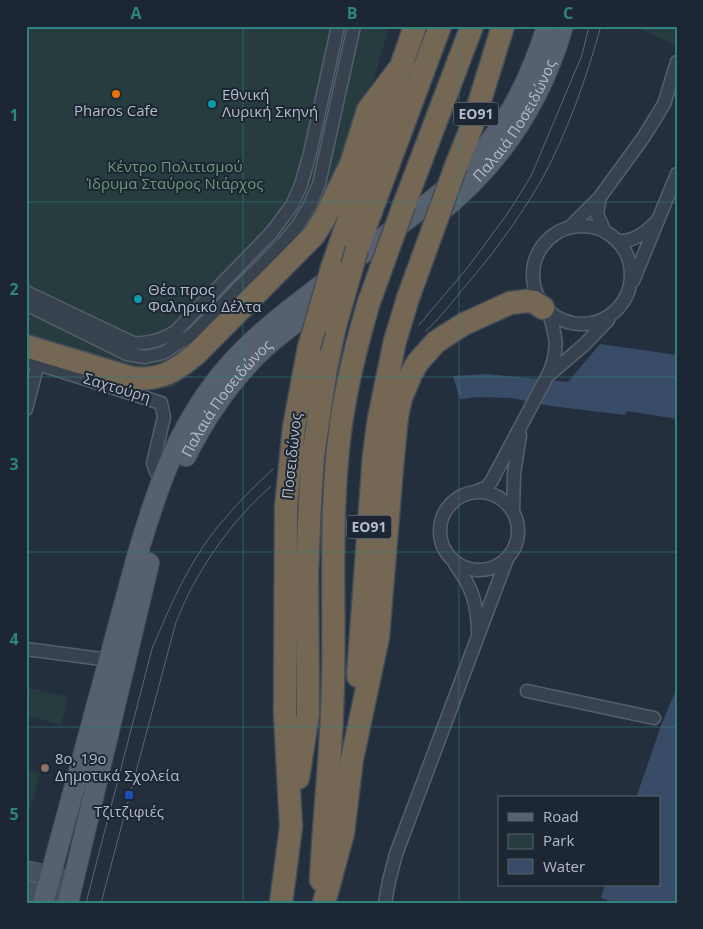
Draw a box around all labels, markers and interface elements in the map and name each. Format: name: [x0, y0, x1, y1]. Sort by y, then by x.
text: A: [130, 2, 142, 24]
text: B: [347, 2, 357, 24]
text: C: [563, 2, 573, 24]
street label: Παλαιά Ποσειδώνος: [468, 56, 560, 185]
place label: Εθνική Λυρική Σκηνή: [222, 84, 318, 121]
marker: Pharos Cafe: [110, 88, 122, 100]
marker: Εθνική Λυρική Σκηνή: [206, 98, 218, 110]
place label: Pharos Cafe: [74, 100, 158, 120]
road number: ΕΟ91: [454, 102, 498, 126]
text: 1: [9, 104, 19, 126]
park label: Κέντρο Πολιτισμού Ίδρυμα Σταύρος Νιάρχος: [86, 156, 263, 193]
text: 2: [9, 278, 19, 300]
place label: Θέα προς Φαληρικό Δέλτα: [148, 279, 261, 316]
marker: Θέα προς Φαληρικό Δέλτα: [132, 293, 144, 305]
street label: Παλαιά Ποσειδώνος: [176, 334, 276, 460]
street label: Σαχτούρη: [81, 367, 153, 407]
street label: Ποσειδώνος: [277, 412, 305, 500]
text: 3: [9, 453, 19, 475]
road number: ΕΟ91: [346, 516, 392, 538]
text: 4: [9, 628, 19, 650]
place label: 8ο, 19ο Δημοτικά Σχολεία: [55, 748, 179, 785]
marker: 8ο, 19ο Δημοτικά Σχολεία: [39, 762, 51, 774]
marker: Τζιτζιφιές: [123, 789, 135, 801]
legend: [498, 796, 660, 886]
place label: Τζιτζιφιές: [94, 801, 164, 821]
text: 5: [9, 803, 19, 825]
text: Road: [543, 806, 579, 826]
text: Park: [543, 830, 574, 850]
text: Water: [543, 856, 585, 876]

